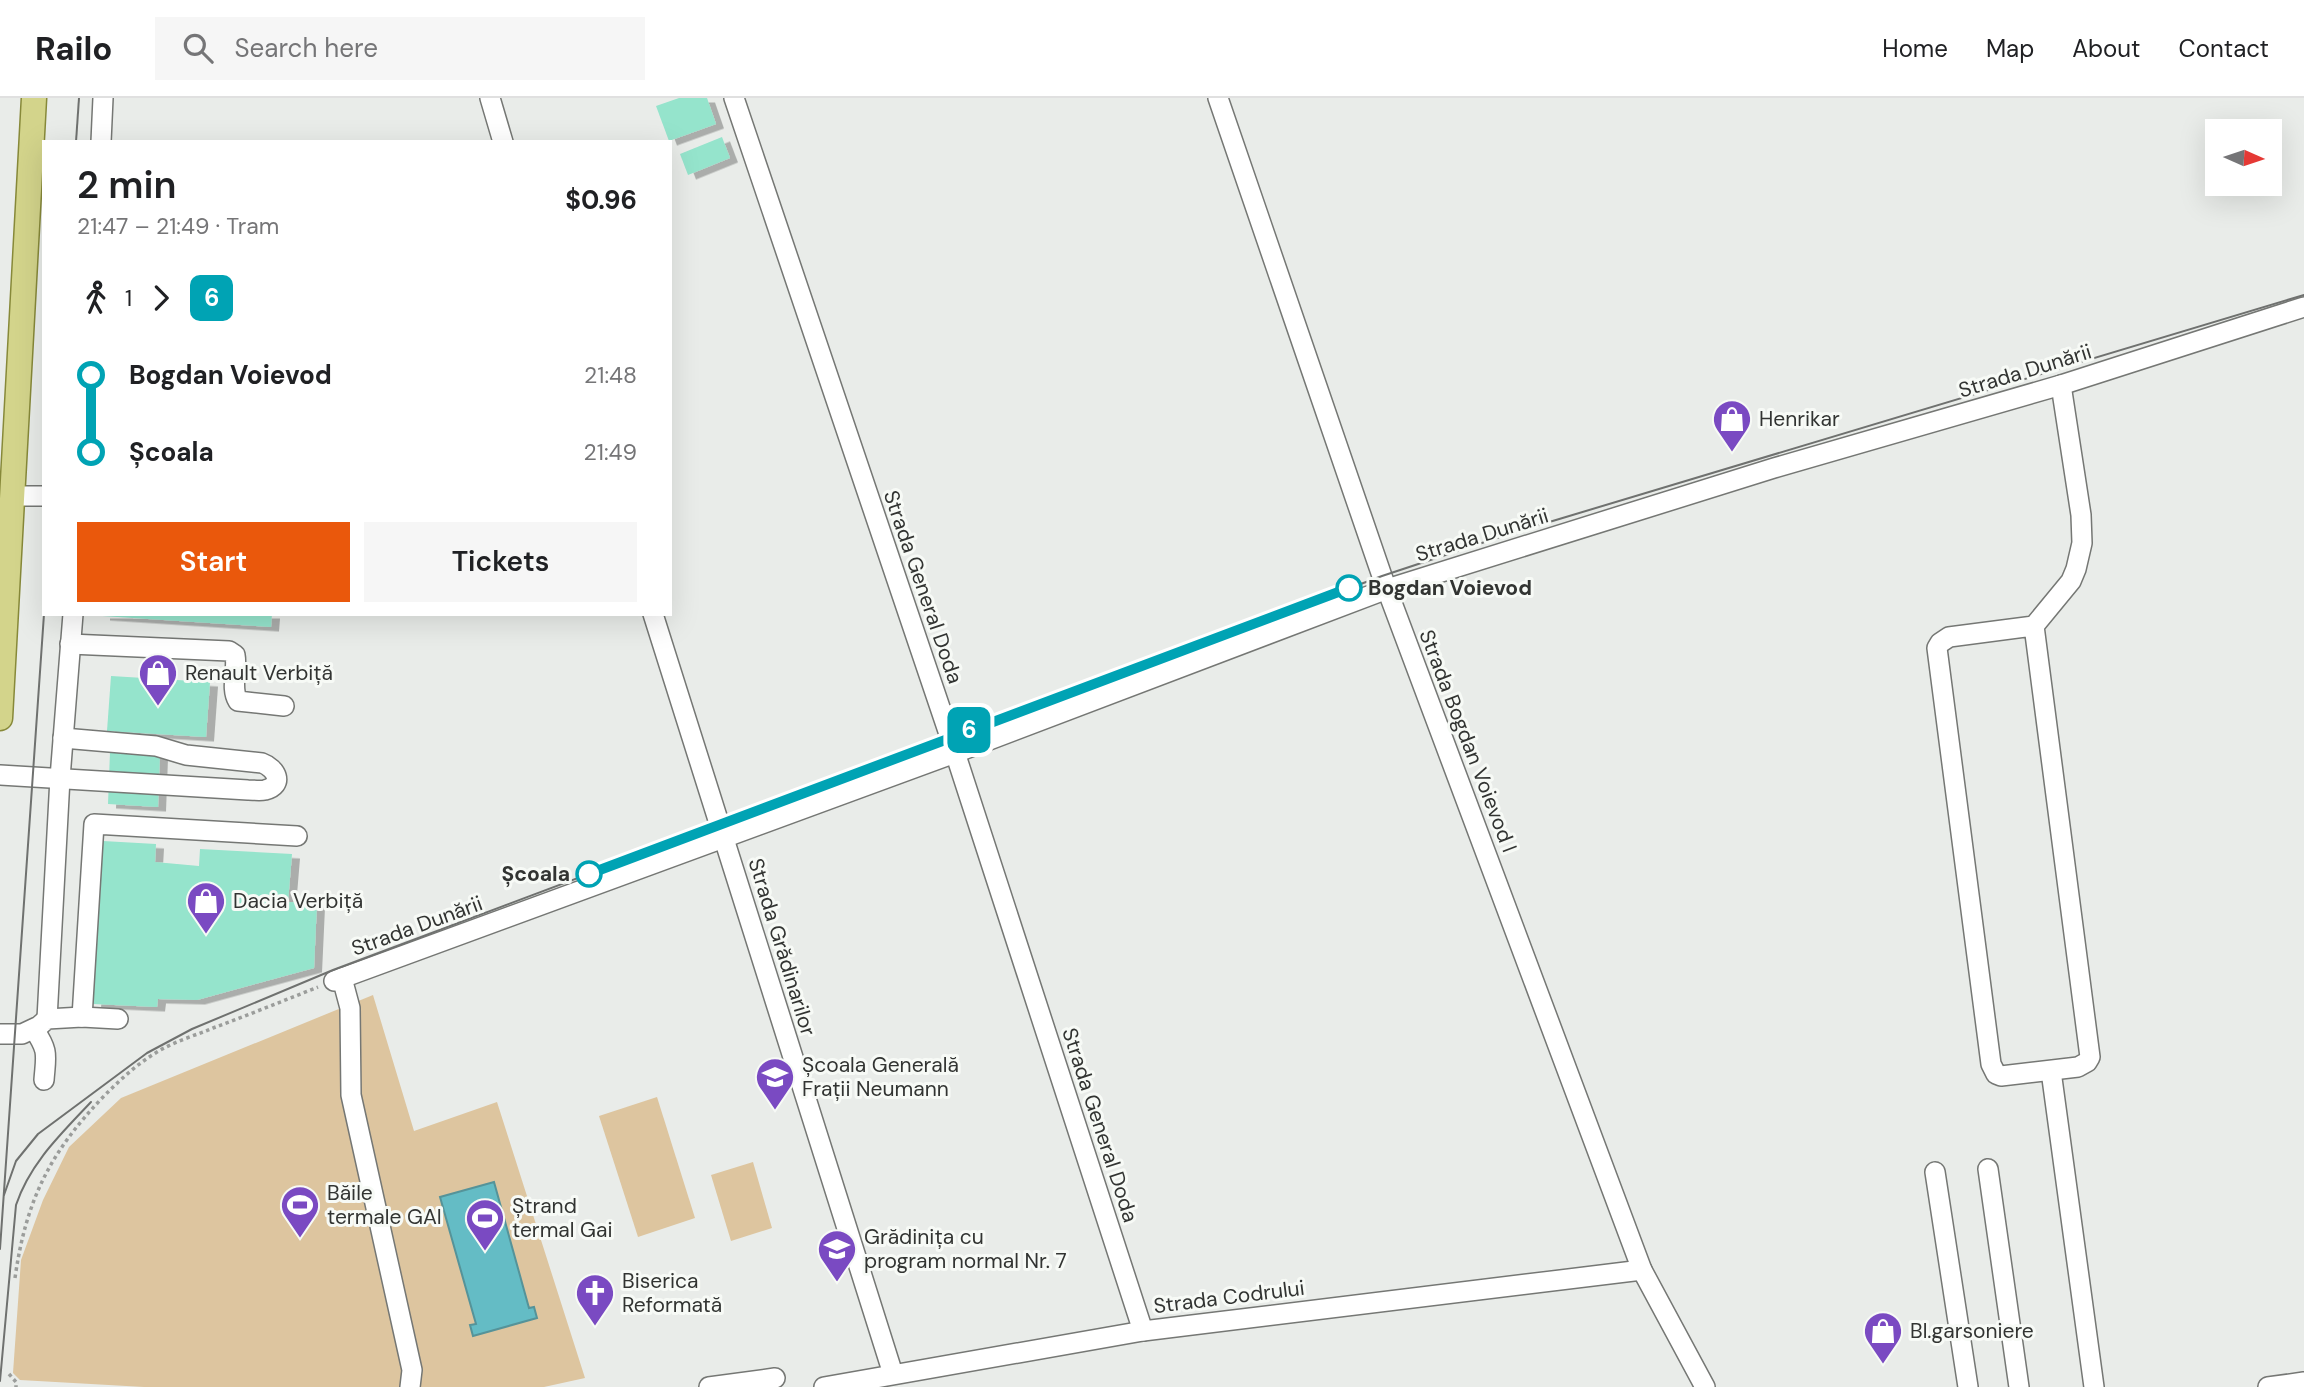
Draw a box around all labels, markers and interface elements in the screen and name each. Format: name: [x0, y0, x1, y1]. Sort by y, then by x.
search box: [155, 17, 645, 80]
text: Railo: [35, 27, 113, 70]
icon: search: [179, 29, 217, 67]
text: Search here: [235, 31, 378, 65]
text: Home: [1882, 33, 1948, 64]
text: Map: [1986, 33, 2034, 64]
text: About: [2072, 33, 2141, 64]
text: Contact: [2179, 33, 2269, 64]
north arrow: [2205, 119, 2282, 196]
map controls: [2205, 119, 2282, 196]
text: 2 min: [77, 160, 176, 210]
text: $0.96: [565, 183, 637, 217]
text: 21:47 – 21:49 · Tram: [77, 211, 279, 241]
icon: walk: [77, 279, 115, 317]
icon: forward: [142, 279, 180, 317]
text: 6: [204, 282, 219, 313]
text: 1: [125, 283, 132, 313]
street label: Strada Dunării: [1955, 337, 2095, 405]
text: Bogdan Voievod: [129, 358, 332, 392]
text: 21:48: [584, 360, 637, 390]
shop icon: Henrikar: [1711, 398, 1753, 453]
place label: Henrikar: [1759, 405, 1840, 433]
text: Școala: [129, 435, 214, 469]
text: 21:49: [584, 437, 637, 467]
street label: Strada General Doda: [877, 487, 969, 687]
street label: Strada Dunării: [1412, 501, 1552, 569]
button: Start: [77, 522, 350, 602]
button: Tickets: [364, 522, 637, 602]
place label: Bogdan Voievod: [1368, 574, 1532, 602]
marker: Bogdan Voievod: [1336, 575, 1362, 601]
street label: Strada Bogdan Voievod I: [1413, 626, 1523, 856]
shop icon: Renault Verbiță: [137, 652, 179, 707]
place label: Renault Verbiță: [185, 659, 333, 687]
line badge: 6: [946, 707, 992, 753]
text: 6: [961, 714, 977, 745]
street label: Strada Grădinarilor: [742, 855, 822, 1039]
place label: Școala: [502, 860, 570, 888]
marker: Școala: [576, 861, 602, 887]
shop icon: Dacia Verbiță: [185, 880, 227, 935]
place label: Dacia Verbiță: [233, 887, 363, 915]
street label: Strada Dunării: [348, 889, 486, 963]
street label: Strada General Doda: [1055, 1024, 1145, 1226]
place label: Școala Generală Frații Neumann: [802, 1051, 959, 1103]
school or university icon: Școala Generală Frații Neumann: [754, 1056, 796, 1111]
place label: Băile termale GAI: [327, 1179, 442, 1231]
sports icon: Băile termale GAI: [279, 1184, 321, 1239]
place label: Ștrand termal Gai: [512, 1192, 612, 1244]
sports icon: Ștrand termal Gai: [464, 1197, 506, 1252]
place label: Grădinița cu program normal Nr. 7: [864, 1223, 1067, 1275]
school or university icon: Grădinița cu program normal Nr. 7: [816, 1228, 858, 1283]
place label: Biserica Reformată: [622, 1267, 722, 1319]
church icon: Biserica Reformată: [574, 1272, 616, 1327]
street label: Strada Codrului: [1152, 1274, 1306, 1320]
shop icon: Bl.garsoniere: [1862, 1310, 1904, 1365]
place label: Bl.garsoniere: [1910, 1317, 2034, 1345]

